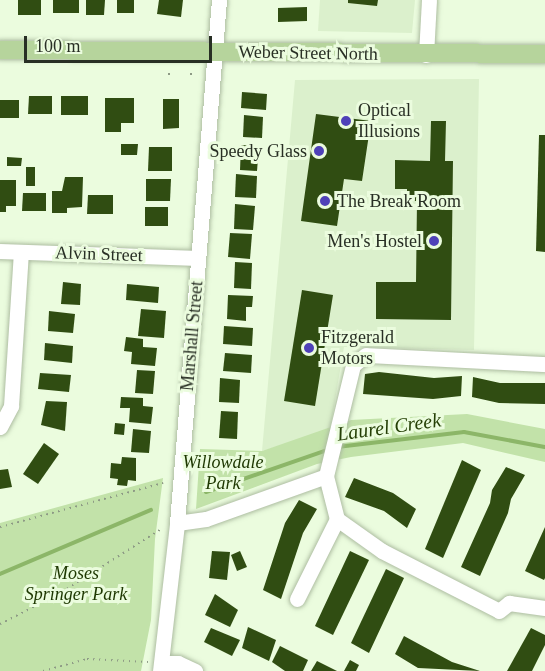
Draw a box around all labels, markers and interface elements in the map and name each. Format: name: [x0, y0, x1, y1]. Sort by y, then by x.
scale bar: [27, 24, 214, 62]
text: 100 m: [35, 36, 81, 56]
street label: Weber Street North: [238, 41, 378, 65]
place label: Optical Illusions: [358, 100, 420, 142]
marker: Optical Illusions: [339, 114, 353, 128]
place label: Speedy Glass: [210, 140, 307, 162]
marker: Speedy Glass: [312, 144, 326, 158]
place label: The Break Room: [337, 190, 461, 212]
marker: The Break Room: [318, 194, 332, 208]
place label: Men's Hostel: [327, 230, 422, 252]
marker: Men's Hostel: [427, 234, 441, 248]
street label: Alvin Street: [55, 242, 143, 266]
street label: Marshall Street: [176, 280, 208, 392]
place label: Fitzgerald Motors: [321, 327, 394, 370]
marker: Fitzgerald Motors: [302, 341, 316, 355]
water label: Laurel Creek: [336, 408, 442, 446]
park label: Willowdale Park: [182, 452, 264, 494]
park label: Moses Springer Park: [25, 563, 127, 606]

